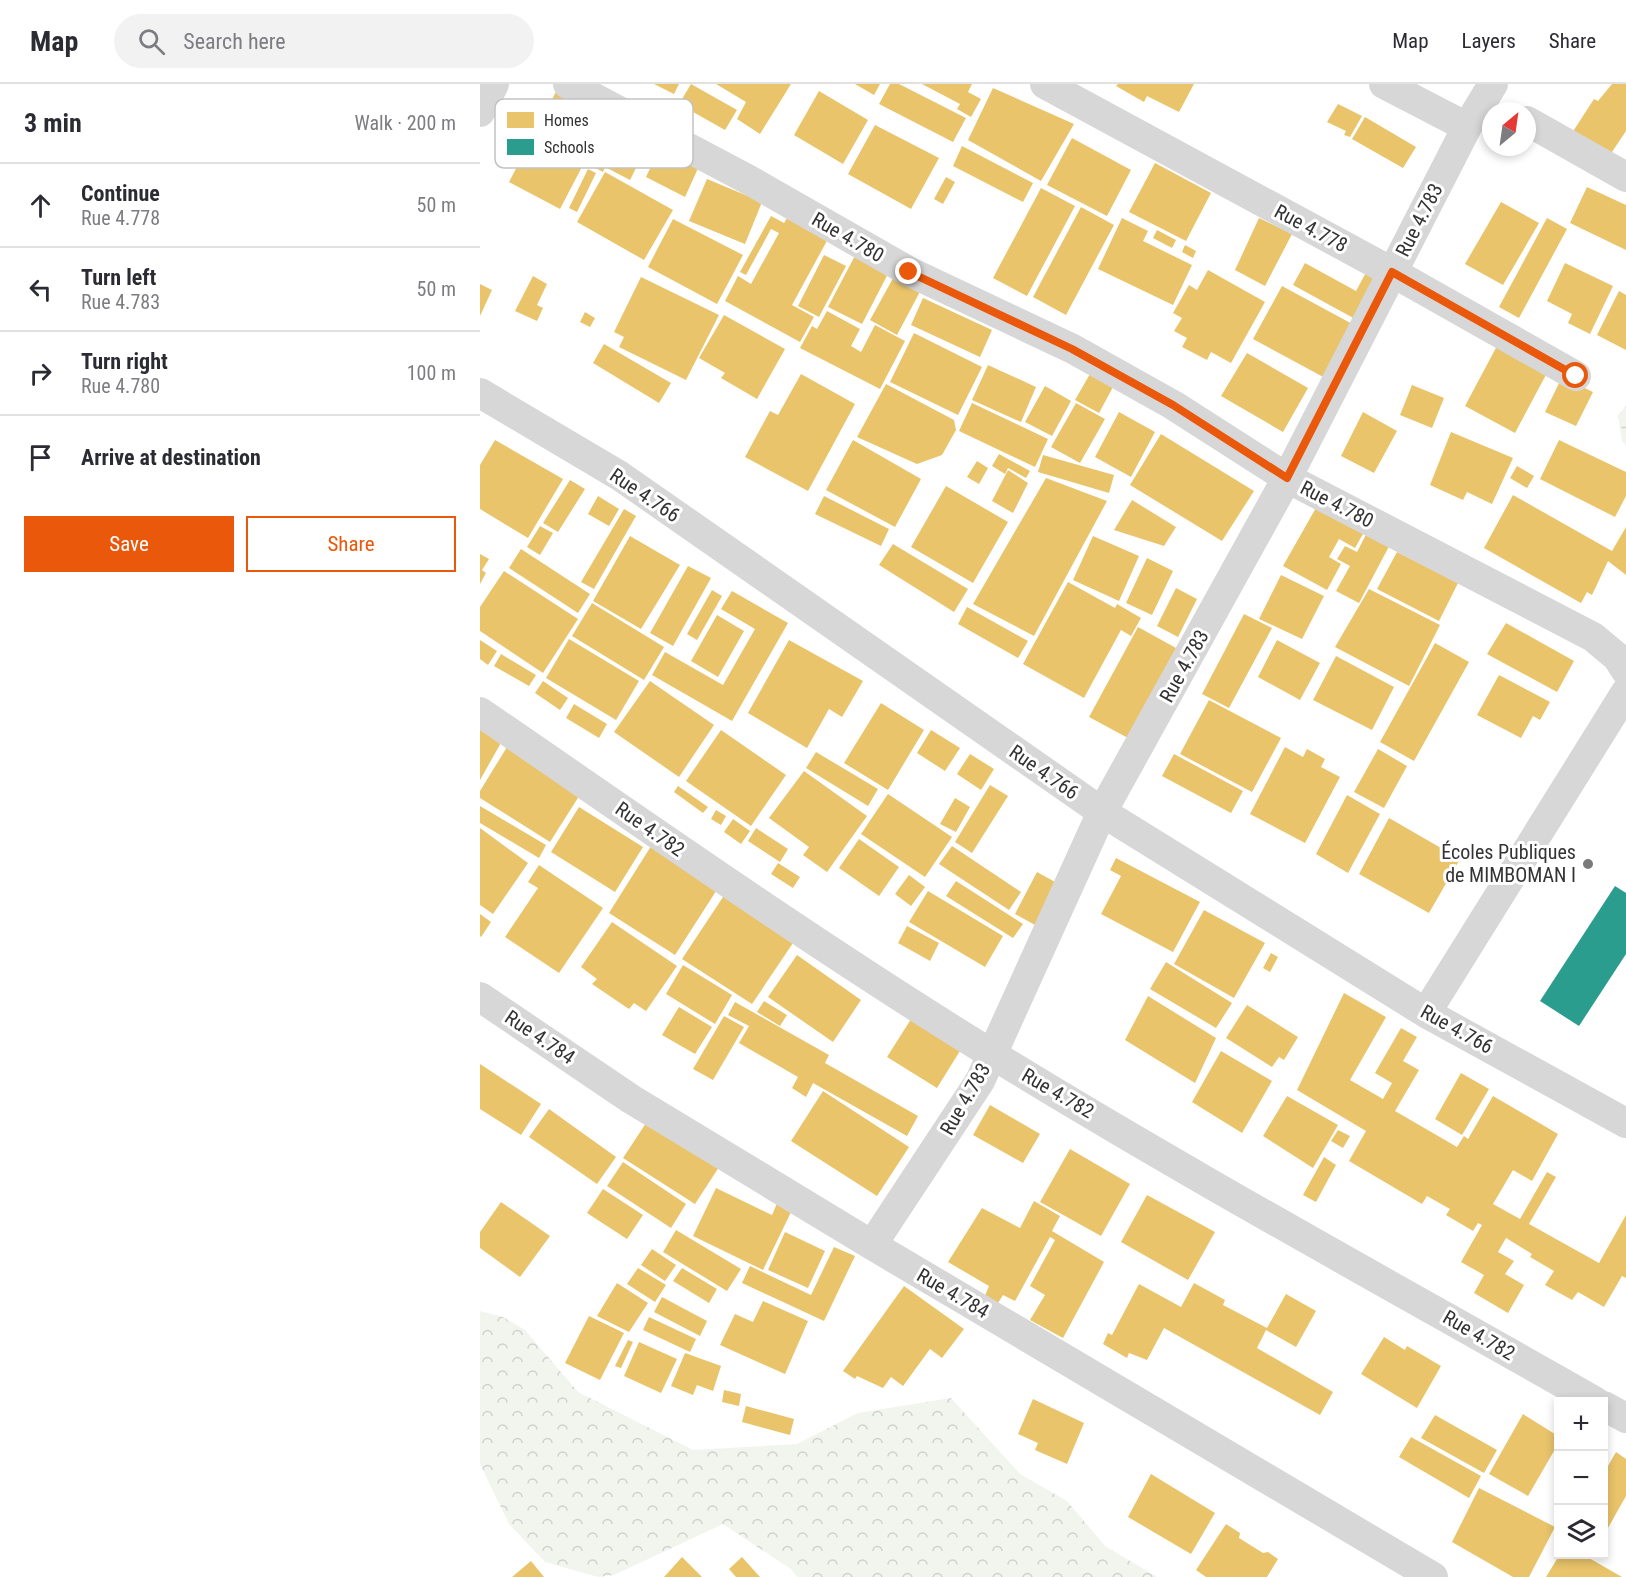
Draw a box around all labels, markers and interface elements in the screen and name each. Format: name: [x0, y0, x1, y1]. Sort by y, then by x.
search box: [114, 14, 534, 68]
text: Map: [30, 25, 78, 58]
icon: search: [135, 25, 168, 58]
text: Search here: [183, 29, 286, 54]
text: Map: [1392, 29, 1429, 53]
text: Layers: [1462, 29, 1516, 53]
text: Share: [1549, 29, 1596, 53]
legend: [495, 99, 693, 168]
north arrow: [1482, 102, 1536, 156]
text: 3 min: [24, 108, 82, 138]
text: Walk · 200 m: [355, 111, 456, 135]
text: Homes: [544, 111, 589, 130]
text: Schools: [544, 138, 594, 157]
street label: Rue 4.783: [1390, 179, 1448, 261]
text: Continue: [81, 181, 160, 206]
icon: ahead: [24, 189, 57, 222]
text: 50 m: [417, 193, 456, 217]
street label: Rue 4.778: [1270, 199, 1352, 257]
text: Rue 4.778: [81, 206, 160, 230]
street label: Rue 4.780: [808, 207, 888, 267]
route end: [895, 258, 921, 284]
text: Turn left: [81, 265, 156, 290]
icon: left: [24, 273, 57, 306]
text: 50 m: [417, 277, 456, 301]
text: Rue 4.783: [81, 290, 160, 314]
text: Turn right: [81, 349, 168, 374]
icon: right: [24, 357, 57, 390]
text: 100 m: [407, 361, 456, 385]
route start: [1562, 362, 1588, 388]
text: Rue 4.780: [81, 374, 160, 398]
icon: arrive: [24, 441, 57, 474]
text: Arrive at destination: [81, 445, 261, 470]
street label: Rue 4.766: [606, 463, 684, 527]
street label: Rue 4.780: [1296, 475, 1378, 533]
button: Save: [24, 516, 234, 572]
button: Share: [246, 516, 456, 572]
street label: Rue 4.783: [1154, 626, 1214, 706]
street label: Rue 4.766: [1005, 740, 1083, 804]
street label: Rue 4.782: [611, 797, 689, 862]
place label: Écoles Publiques de MIMBOMAN I: [1441, 840, 1576, 887]
marker: Écoles Publiques de MIMBOMAN I: [1581, 857, 1595, 871]
street label: Rue 4.766: [1417, 999, 1497, 1059]
street label: Rue 4.784: [501, 1005, 580, 1069]
street label: Rue 4.783: [935, 1059, 995, 1139]
street label: Rue 4.782: [1018, 1063, 1098, 1123]
street label: Rue 4.784: [913, 1263, 993, 1323]
street label: Rue 4.782: [1439, 1305, 1519, 1365]
map controls: [1554, 1397, 1608, 1559]
button: +: [1554, 1397, 1608, 1451]
button: −: [1554, 1451, 1608, 1505]
button: layers: [1554, 1505, 1608, 1559]

